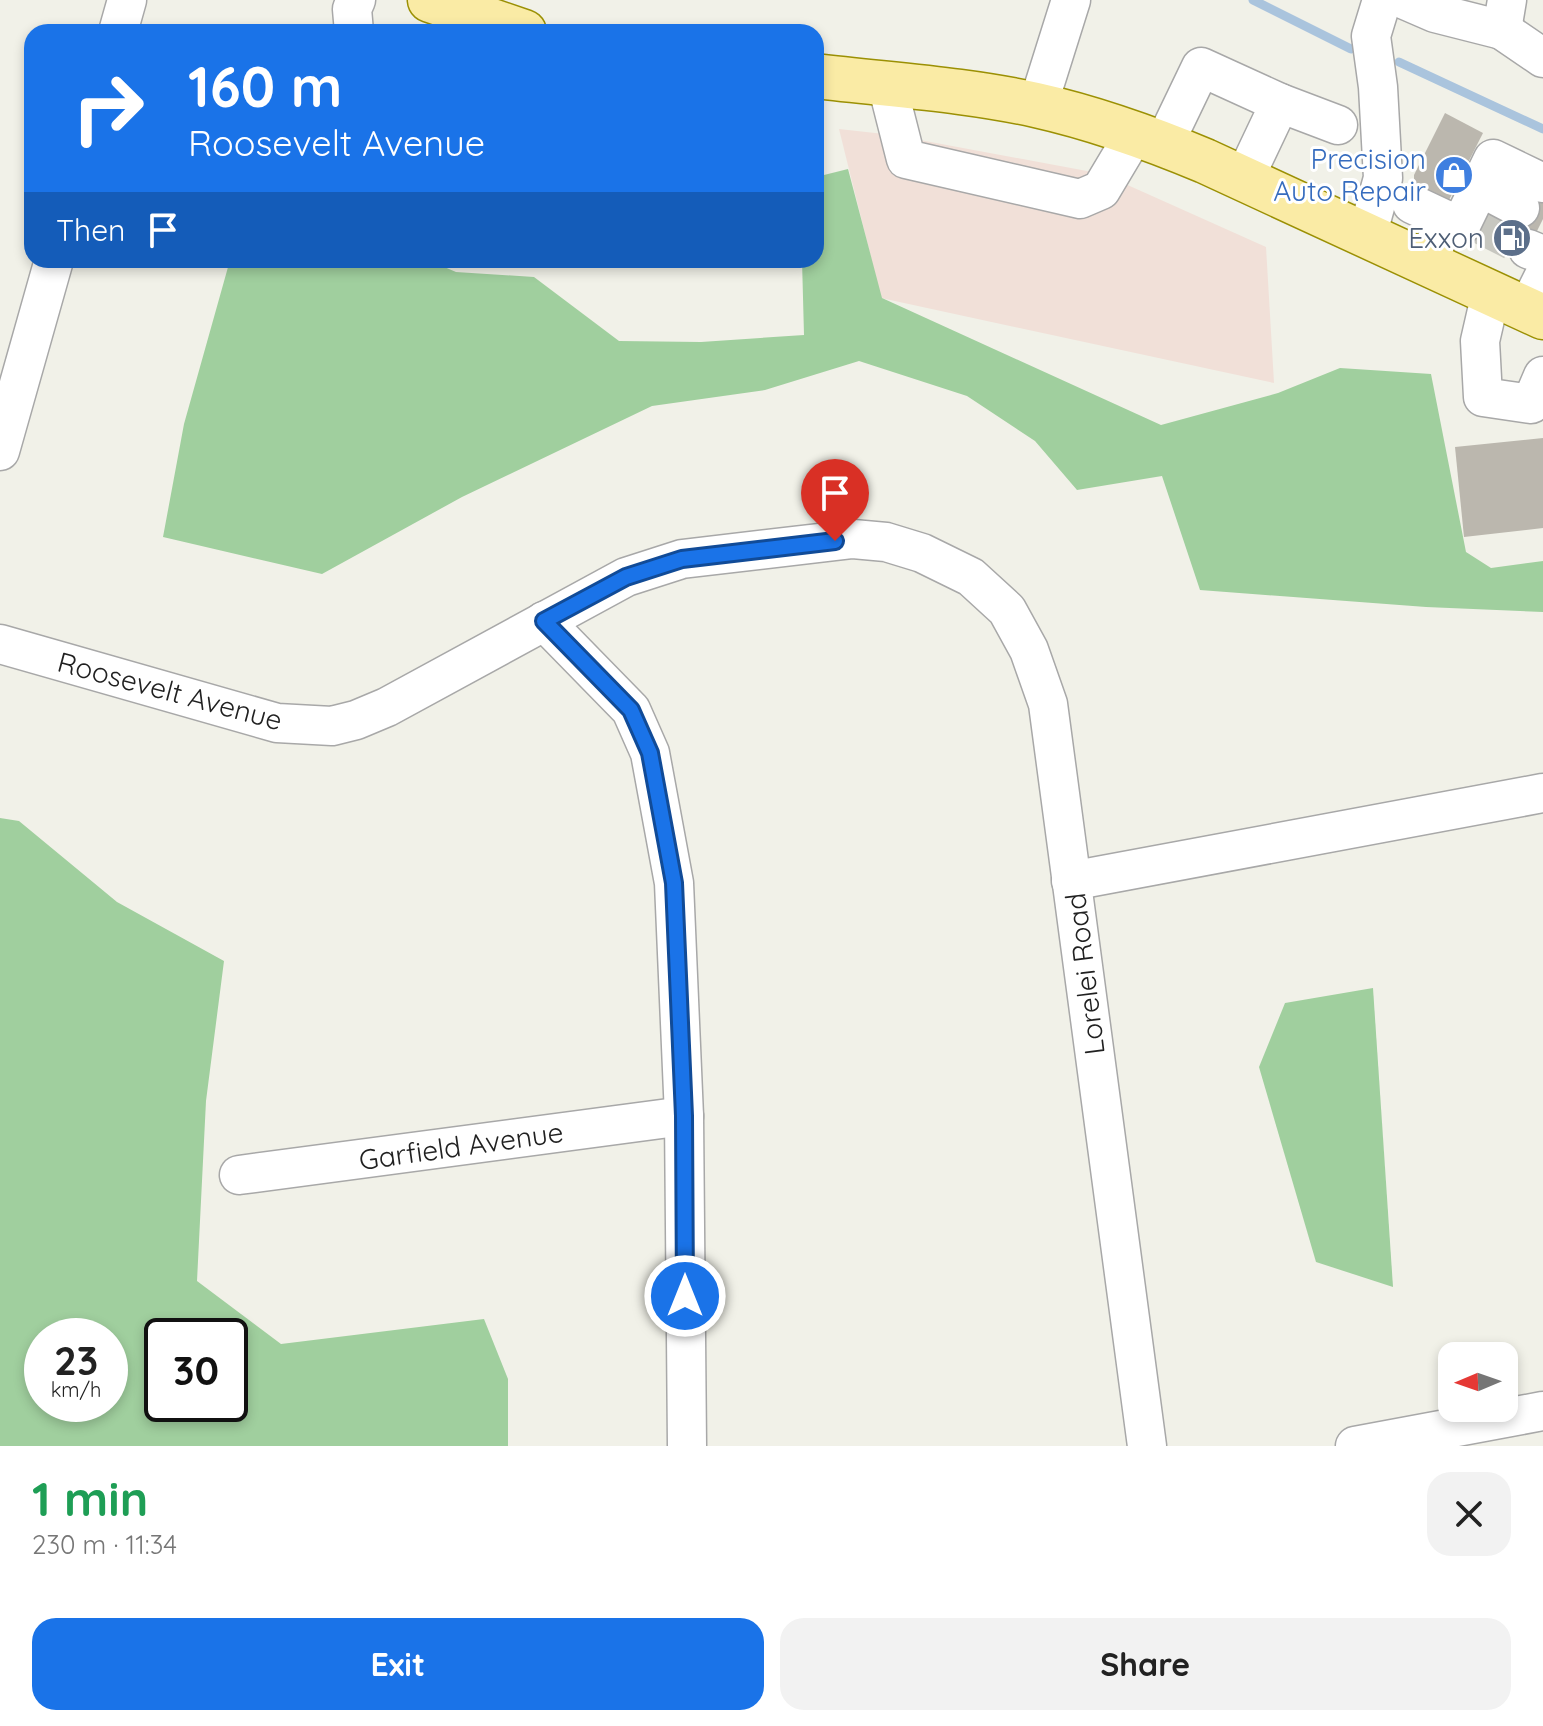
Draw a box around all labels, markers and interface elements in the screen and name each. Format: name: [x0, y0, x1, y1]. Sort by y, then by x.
text: 160 m: [188, 51, 342, 121]
icon: right: [56, 56, 160, 160]
text: Roosevelt Avenue: [188, 120, 485, 165]
place label: Precision Auto Repair: [1273, 141, 1426, 208]
shop icon: Precision Auto Repair: [1433, 154, 1475, 196]
icon: arrive: [141, 208, 185, 252]
text: Then: [56, 211, 125, 249]
fuel station icon: Exxon: [1491, 217, 1533, 259]
place label: Exxon: [1408, 220, 1484, 255]
pin: [801, 459, 869, 541]
icon: arrive: [813, 471, 857, 515]
street label: Roosevelt Avenue: [54, 644, 286, 737]
street label: Lorelei Road: [1057, 891, 1112, 1057]
street label: Garfield Avenue: [356, 1114, 565, 1177]
position arrow: [643, 1254, 727, 1338]
speed limit sign: 30: [144, 1318, 248, 1422]
text: 23: [54, 1335, 98, 1385]
north arrow: [1438, 1342, 1518, 1422]
map controls: [1438, 1342, 1518, 1422]
text: km/h: [51, 1377, 101, 1402]
text: 1 min: [32, 1468, 148, 1528]
button: close: [1427, 1472, 1511, 1556]
text: 230 m · 11:34: [32, 1528, 177, 1561]
button: Exit: [32, 1618, 764, 1710]
button: Share: [780, 1618, 1511, 1710]

